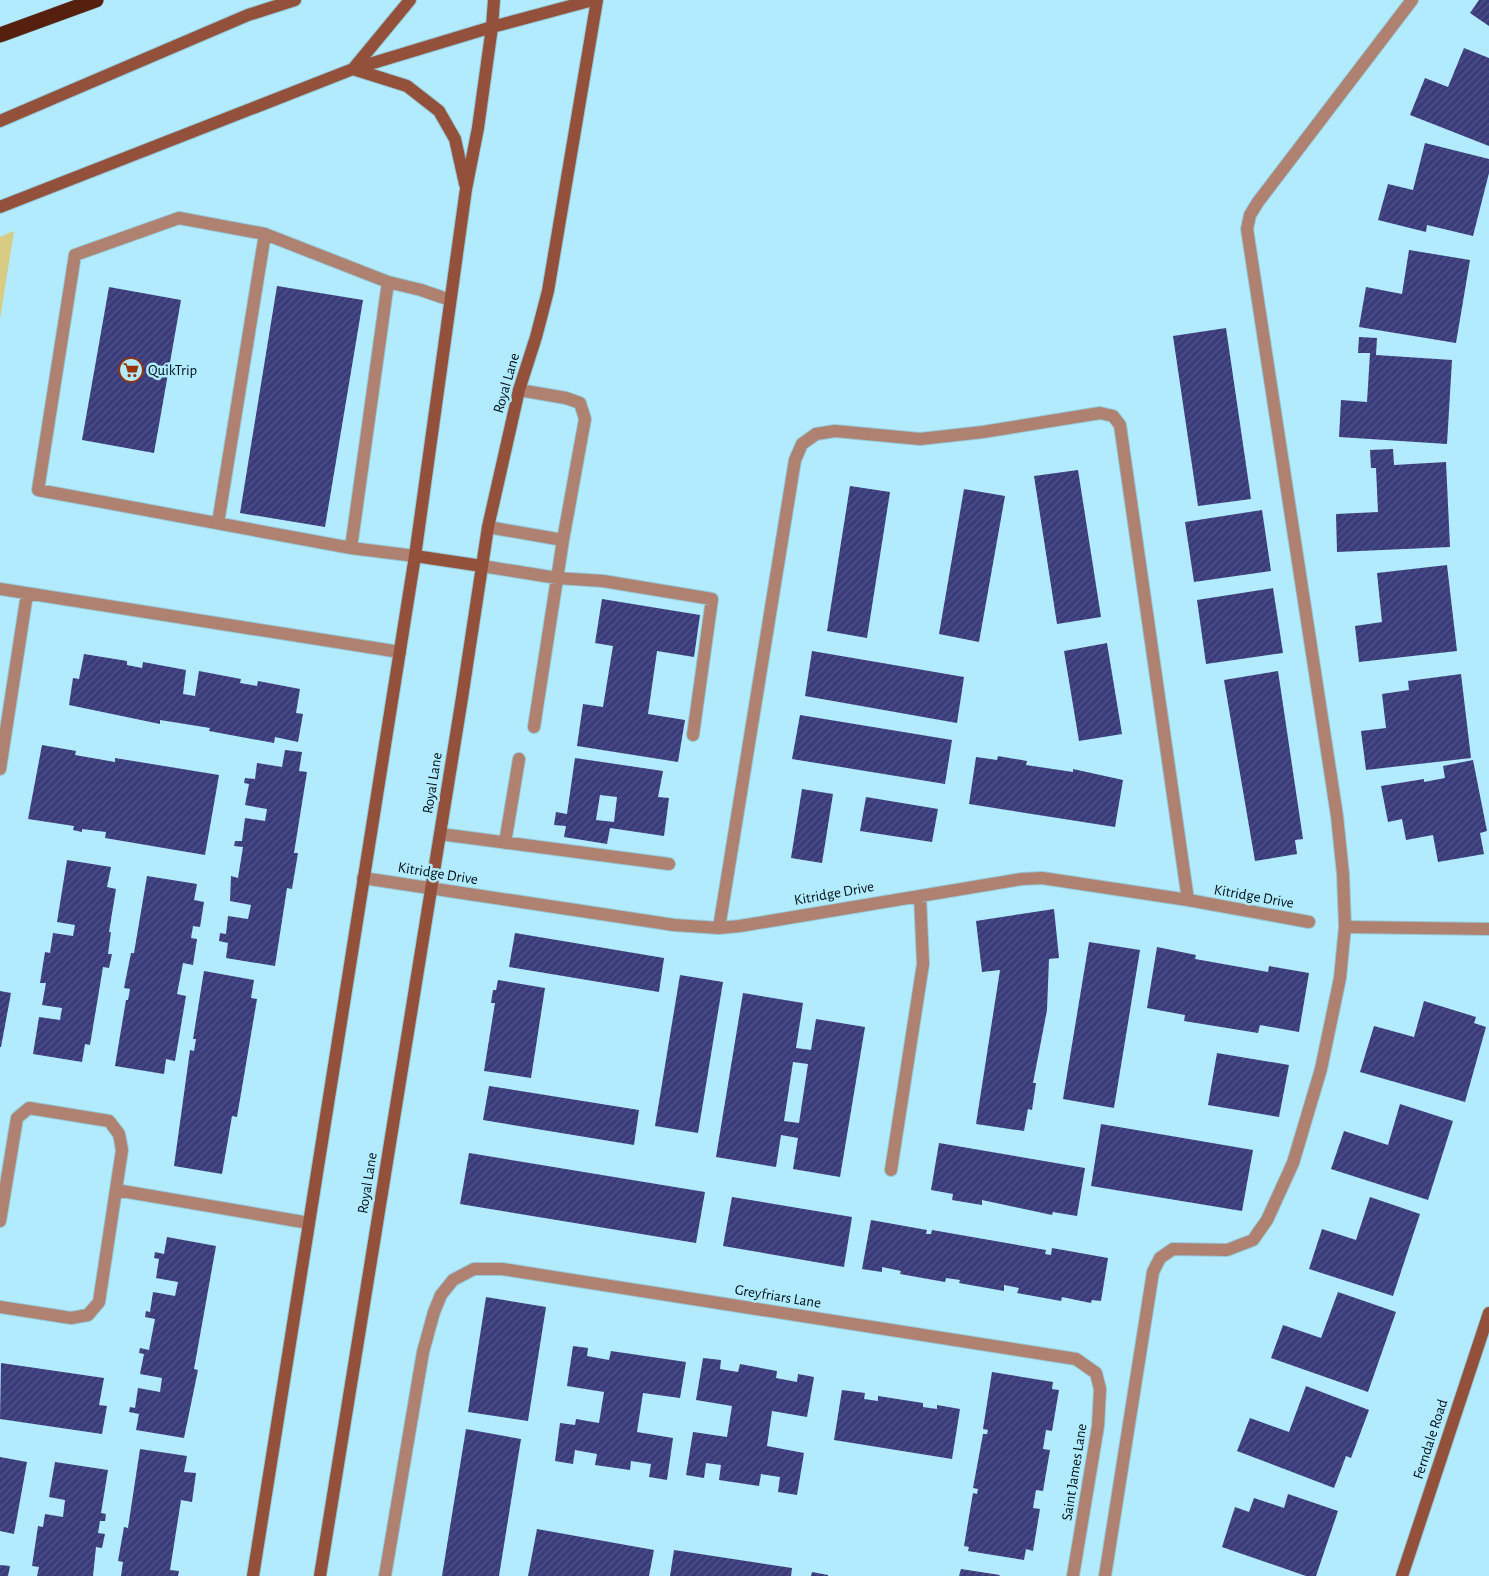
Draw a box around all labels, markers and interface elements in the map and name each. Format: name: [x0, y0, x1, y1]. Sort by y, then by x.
street label: Royal Lane: [491, 351, 522, 415]
supermarket icon: QuikTrip: [118, 357, 144, 383]
place label: QuikTrip: [148, 363, 197, 378]
street label: Royal Lane: [420, 751, 445, 815]
street label: Kitridge Drive: [397, 860, 479, 887]
street label: Kitridge Drive: [793, 879, 875, 908]
street label: Kitridge Drive: [1213, 882, 1295, 911]
street label: Royal Lane: [355, 1151, 380, 1215]
street label: Greyfriars Lane: [734, 1282, 822, 1311]
street label: Ferndale Road: [1411, 1397, 1451, 1481]
street label: Saint James Lane: [1059, 1422, 1090, 1522]

